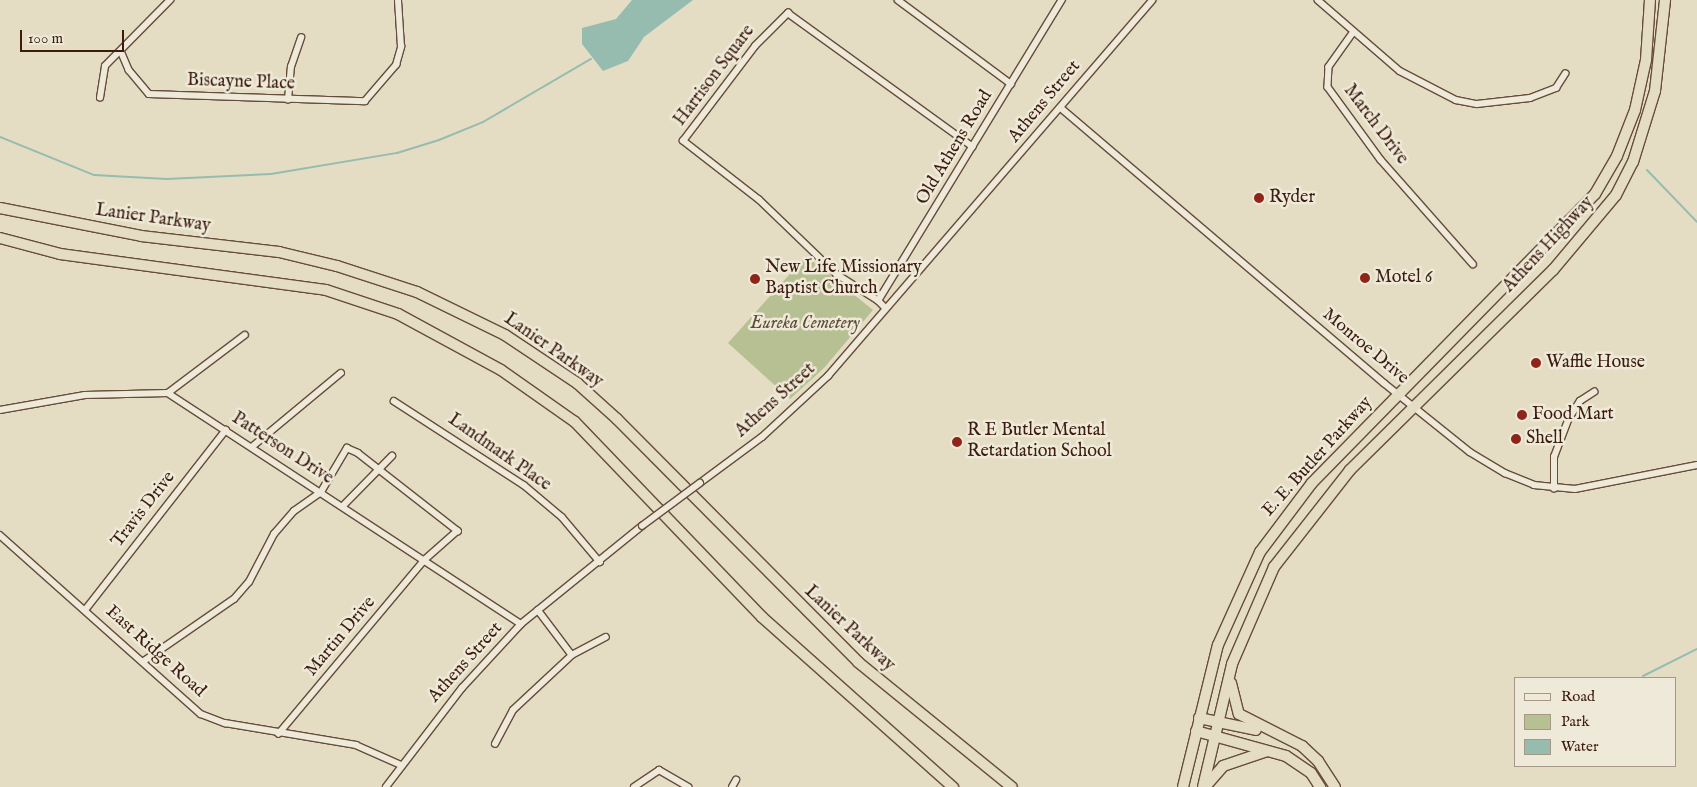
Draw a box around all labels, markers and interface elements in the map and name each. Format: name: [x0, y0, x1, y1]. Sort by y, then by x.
scale bar: [22, 20, 126, 52]
street label: Harrison Square: [670, 21, 760, 131]
text: 100 m: [28, 29, 63, 48]
street label: Athens Street: [1004, 56, 1086, 148]
street label: Biscayne Place: [187, 70, 295, 96]
street label: March Drive: [1338, 81, 1412, 169]
street label: Old Athens Road: [912, 87, 998, 209]
place label: Ryder: [1269, 187, 1315, 209]
marker: Ryder: [1253, 192, 1265, 204]
street label: Athens Highway: [1499, 192, 1599, 298]
street label: Lanier Parkway: [94, 200, 212, 238]
place label: New Life Missionary Baptist Church: [765, 258, 922, 300]
place label: Motel 6: [1375, 267, 1432, 289]
marker: Motel 6: [1359, 272, 1371, 284]
marker: New Life Missionary Baptist Church: [749, 273, 761, 285]
street label: Monroe Drive: [1317, 305, 1413, 389]
street label: Lanier Parkway: [499, 309, 607, 393]
park label: Eureka Cemetery: [750, 313, 860, 335]
place label: Waffle House: [1546, 352, 1645, 374]
marker: Waffle House: [1530, 357, 1542, 369]
street label: Athens Street: [731, 359, 821, 443]
street label: E. E. Butler Parkway: [1258, 393, 1378, 521]
place label: Food Mart: [1532, 404, 1614, 426]
street label: Patterson Drive: [227, 408, 337, 490]
marker: Food Mart: [1516, 409, 1528, 421]
street label: Landmark Place: [443, 410, 555, 496]
place label: R E Butler Mental Retardation School: [967, 421, 1112, 464]
place label: Shell: [1526, 428, 1563, 450]
marker: Shell: [1510, 433, 1522, 445]
marker: R E Butler Mental Retardation School: [951, 436, 963, 448]
street label: Travis Drive: [108, 468, 180, 552]
street label: Lanier Parkway: [799, 582, 899, 676]
street label: Martin Drive: [301, 593, 381, 681]
street label: East Ridge Road: [100, 601, 210, 703]
street label: Athens Street: [424, 618, 508, 708]
legend: [1514, 677, 1677, 767]
text: Road: [1561, 687, 1595, 706]
text: Park: [1561, 712, 1590, 731]
text: Water: [1561, 737, 1598, 756]

